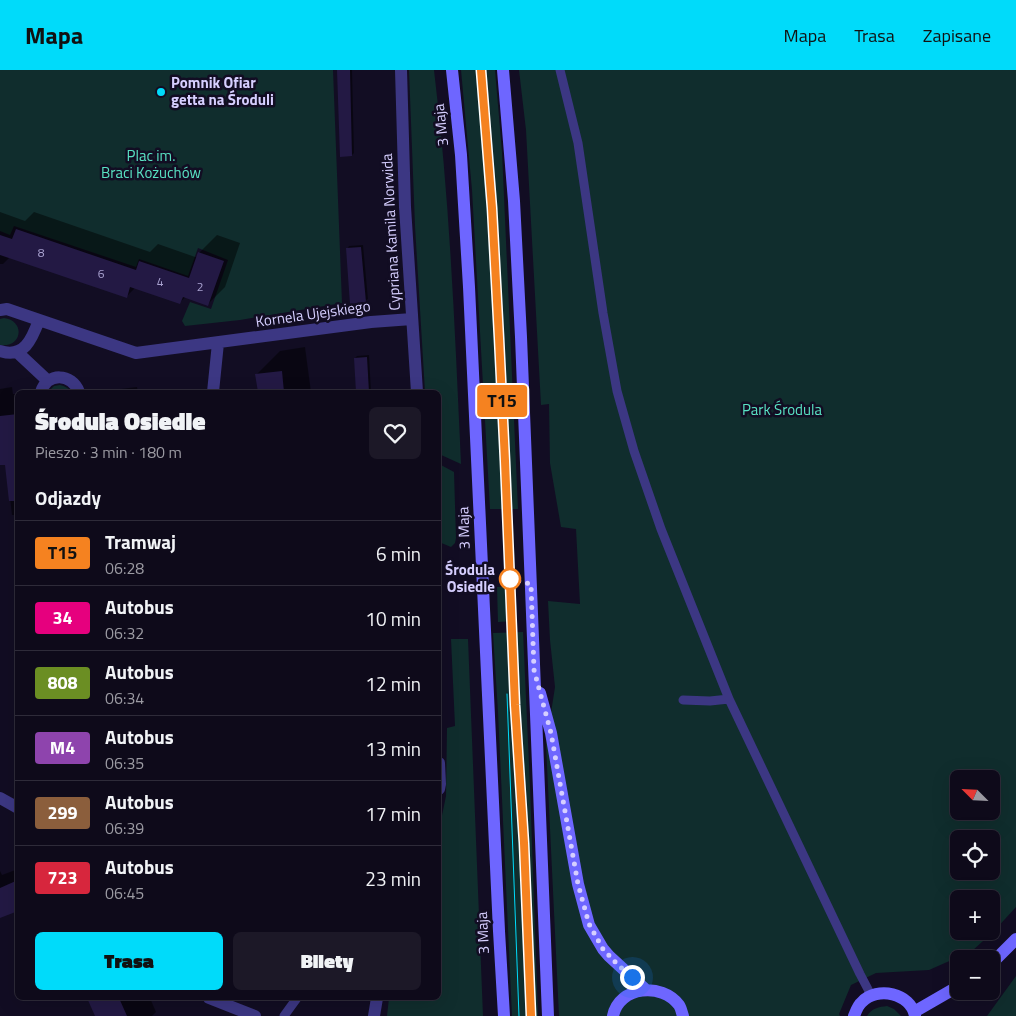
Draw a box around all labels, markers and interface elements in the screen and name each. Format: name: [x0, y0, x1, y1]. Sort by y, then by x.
text: Mapa: [25, 17, 83, 53]
text: Mapa: [784, 22, 826, 49]
text: Trasa: [854, 22, 895, 49]
text: Zapisane: [923, 22, 991, 49]
place label: Pomnik Ofiar getta na Środuli: [171, 71, 274, 111]
marker: Pomnik Ofiar getta na Środuli: [155, 86, 167, 98]
street label: 3 Maja: [427, 102, 454, 147]
park label: Plac im. Braci Kożuchów: [101, 144, 201, 184]
street label: Cypriana Kamila Norwida: [375, 152, 406, 311]
house number: 8: [38, 243, 45, 262]
house number: 6: [98, 264, 105, 283]
house number: 4: [157, 272, 164, 291]
house number: 2: [197, 277, 203, 296]
street label: Kornela Ujejskiego: [254, 294, 372, 333]
line badge: T15: [473, 385, 531, 417]
text: T15: [487, 387, 517, 414]
park label: Park Środula: [742, 398, 822, 421]
text: Środula Osiedle: [35, 403, 205, 439]
button: heart: [369, 407, 421, 459]
text: Pieszo · 3 min · 180 m: [35, 440, 182, 464]
text: Odjazdy: [35, 483, 101, 512]
street label: 3 Maja: [451, 506, 476, 550]
text: Tramwaj: [105, 527, 176, 556]
text: T15: [48, 539, 77, 566]
text: 6 min: [376, 539, 421, 568]
text: 06:28: [105, 556, 144, 580]
place label: Środula Osiedle: [445, 558, 495, 598]
marker: Środula Osiedle: [499, 568, 521, 590]
text: Autobus: [105, 592, 174, 621]
text: 34: [52, 604, 73, 631]
text: 10 min: [365, 604, 421, 633]
text: 06:32: [105, 621, 144, 645]
text: Autobus: [105, 657, 174, 686]
text: 808: [47, 669, 78, 696]
text: 12 min: [365, 669, 421, 698]
text: 06:34: [105, 686, 144, 710]
text: Autobus: [105, 722, 174, 751]
text: M4: [50, 734, 75, 761]
text: 13 min: [365, 734, 421, 763]
text: 06:35: [105, 751, 144, 775]
north arrow: [950, 770, 1000, 820]
map controls: [950, 770, 1000, 1000]
text: Autobus: [105, 787, 174, 816]
text: 299: [47, 799, 78, 826]
text: 17 min: [365, 799, 421, 828]
text: 06:39: [105, 816, 144, 840]
button: locate: [950, 830, 1000, 880]
text: Autobus: [105, 852, 174, 881]
text: 723: [47, 864, 78, 891]
text: 23 min: [365, 864, 421, 893]
text: 06:45: [105, 881, 144, 905]
button: +: [950, 890, 1000, 940]
street label: 3 Maja: [470, 911, 495, 955]
button: Trasa: [35, 932, 223, 990]
button: Bilety: [233, 932, 421, 990]
button: −: [950, 950, 1000, 1000]
your location: [620, 965, 645, 990]

